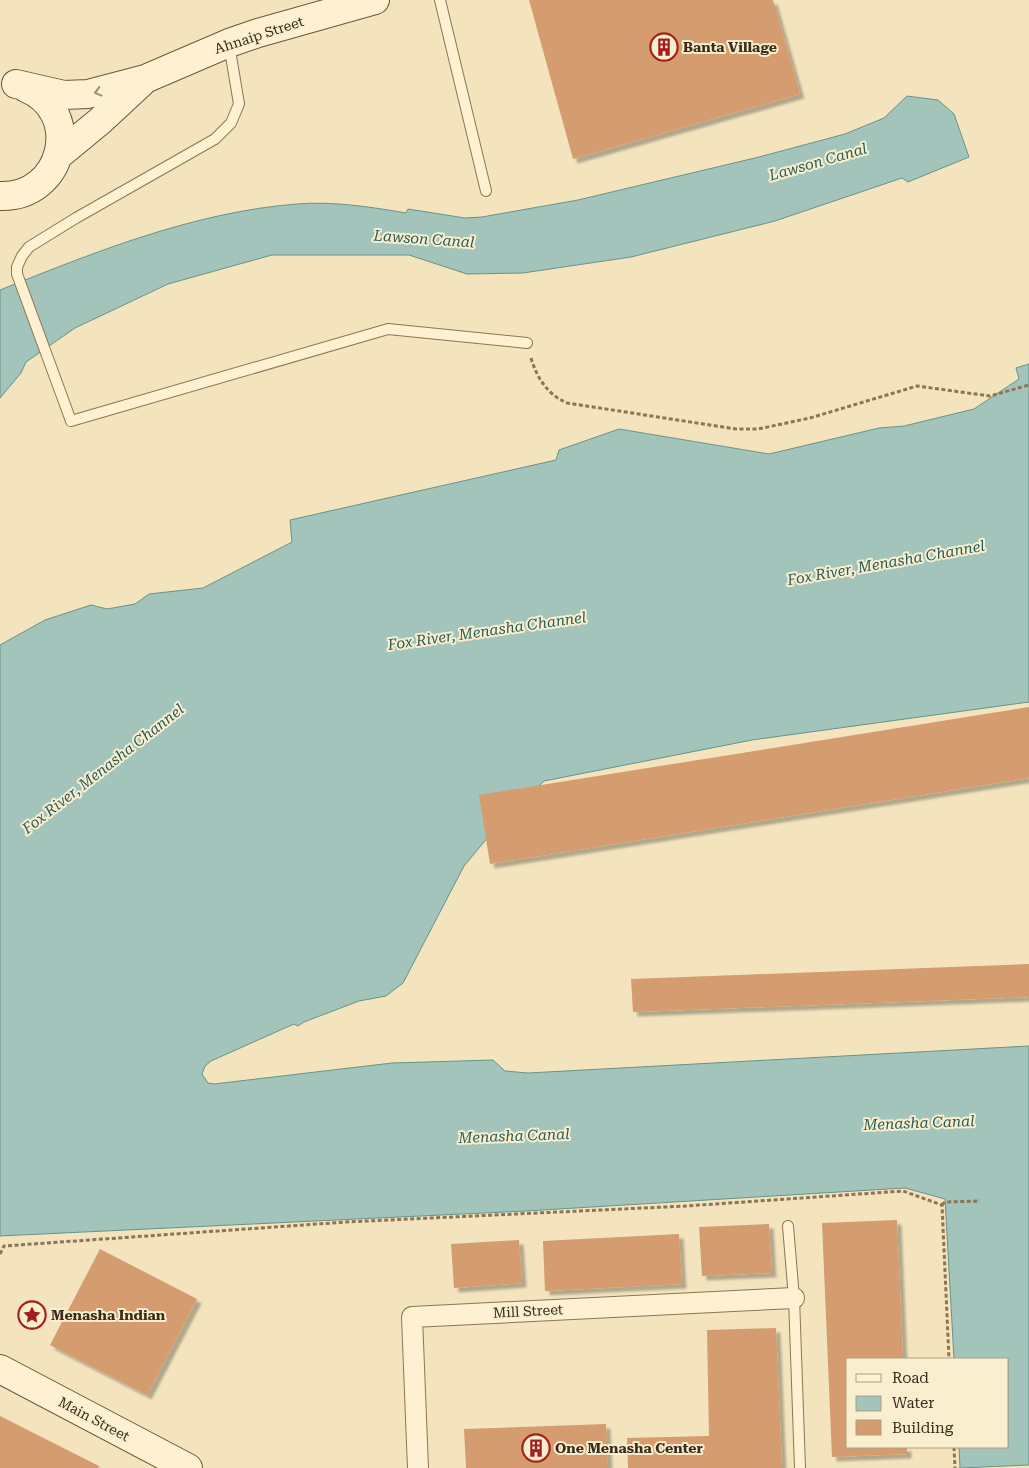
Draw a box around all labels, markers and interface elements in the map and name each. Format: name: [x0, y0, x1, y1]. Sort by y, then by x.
street label: Ahnaip Street: [212, 13, 306, 57]
building icon: Banta Village: [649, 32, 679, 62]
place label: Banta Village: [683, 39, 777, 55]
one-way arrow: [95, 86, 103, 96]
water label: Lawson Canal: [766, 139, 870, 185]
water label: Lawson Canal: [372, 226, 475, 252]
water label: Fox River, Menasha Channel: [785, 537, 987, 589]
water label: Fox River, Menasha Channel: [386, 608, 588, 654]
water label: Fox River, Menasha Channel: [18, 700, 188, 838]
water label: Menasha Canal: [862, 1112, 975, 1134]
water label: Menasha Canal: [457, 1125, 570, 1147]
place icon: Menasha Indian: [17, 1300, 47, 1330]
street label: Mill Street: [493, 1301, 563, 1321]
place label: Menasha Indian: [51, 1307, 166, 1323]
legend: [846, 1358, 1009, 1448]
text: Road: [892, 1369, 929, 1387]
street label: Main Street: [56, 1394, 132, 1444]
text: Water: [892, 1394, 934, 1412]
text: Building: [892, 1419, 954, 1437]
building icon: One Menasha Center: [521, 1433, 551, 1463]
place label: One Menasha Center: [555, 1440, 703, 1456]

